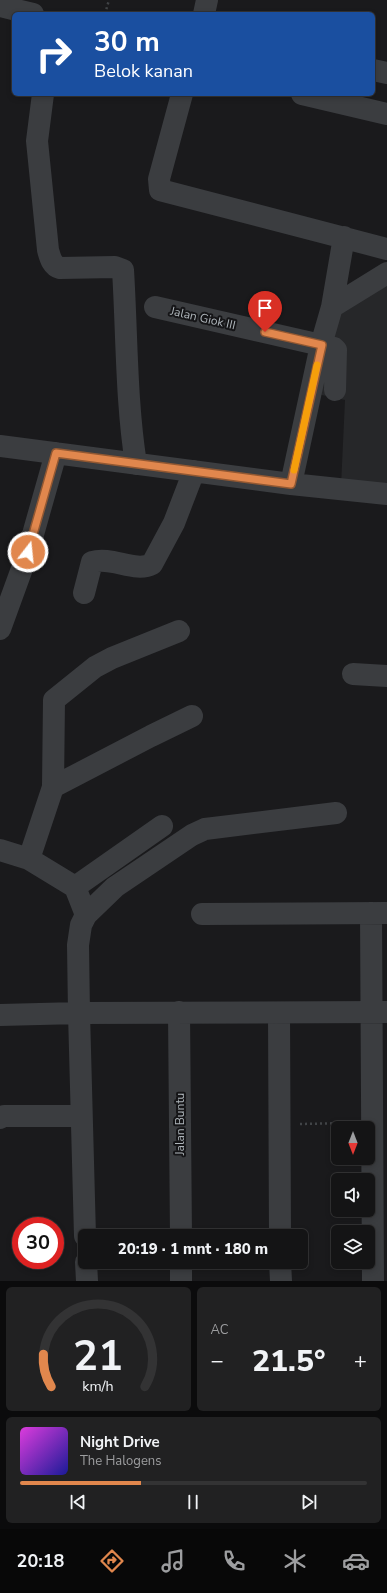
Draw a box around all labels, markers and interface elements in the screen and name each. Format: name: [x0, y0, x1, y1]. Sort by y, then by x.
text: 30 m: [94, 23, 160, 61]
icon: right: [28, 28, 80, 80]
text: Belok kanan: [94, 59, 193, 83]
pin: [248, 291, 282, 332]
icon: arrive: [254, 297, 276, 319]
street label: Jalan Giok III: [168, 302, 237, 333]
position arrow: [7, 531, 49, 573]
street label: Jalan Buntu: [172, 1093, 188, 1156]
north arrow: [331, 1121, 375, 1165]
map controls: [331, 1121, 375, 1269]
button: sound: [331, 1173, 375, 1217]
speed limit sign: 30: [12, 1217, 64, 1269]
button: layers: [331, 1225, 375, 1269]
text: 20:19 · 1 mnt · 180 m: [118, 1239, 268, 1259]
text: AC: [211, 1321, 229, 1339]
text: 21: [73, 1328, 123, 1385]
text: 21.5°: [252, 1341, 325, 1382]
text: −: [211, 1346, 224, 1376]
text: +: [354, 1346, 367, 1376]
text: km/h: [83, 1377, 114, 1396]
text: Night Drive: [80, 1432, 160, 1452]
text: The Halogens: [80, 1452, 161, 1470]
icon: previous: [67, 1491, 89, 1513]
icon: pause: [182, 1491, 204, 1513]
icon: next: [298, 1491, 320, 1513]
icon: directions: [98, 1547, 126, 1575]
icon: music: [159, 1547, 187, 1575]
icon: phone: [220, 1547, 248, 1575]
icon: climate: [281, 1547, 309, 1575]
icon: car: [342, 1547, 370, 1575]
text: 20:18: [17, 1549, 64, 1573]

